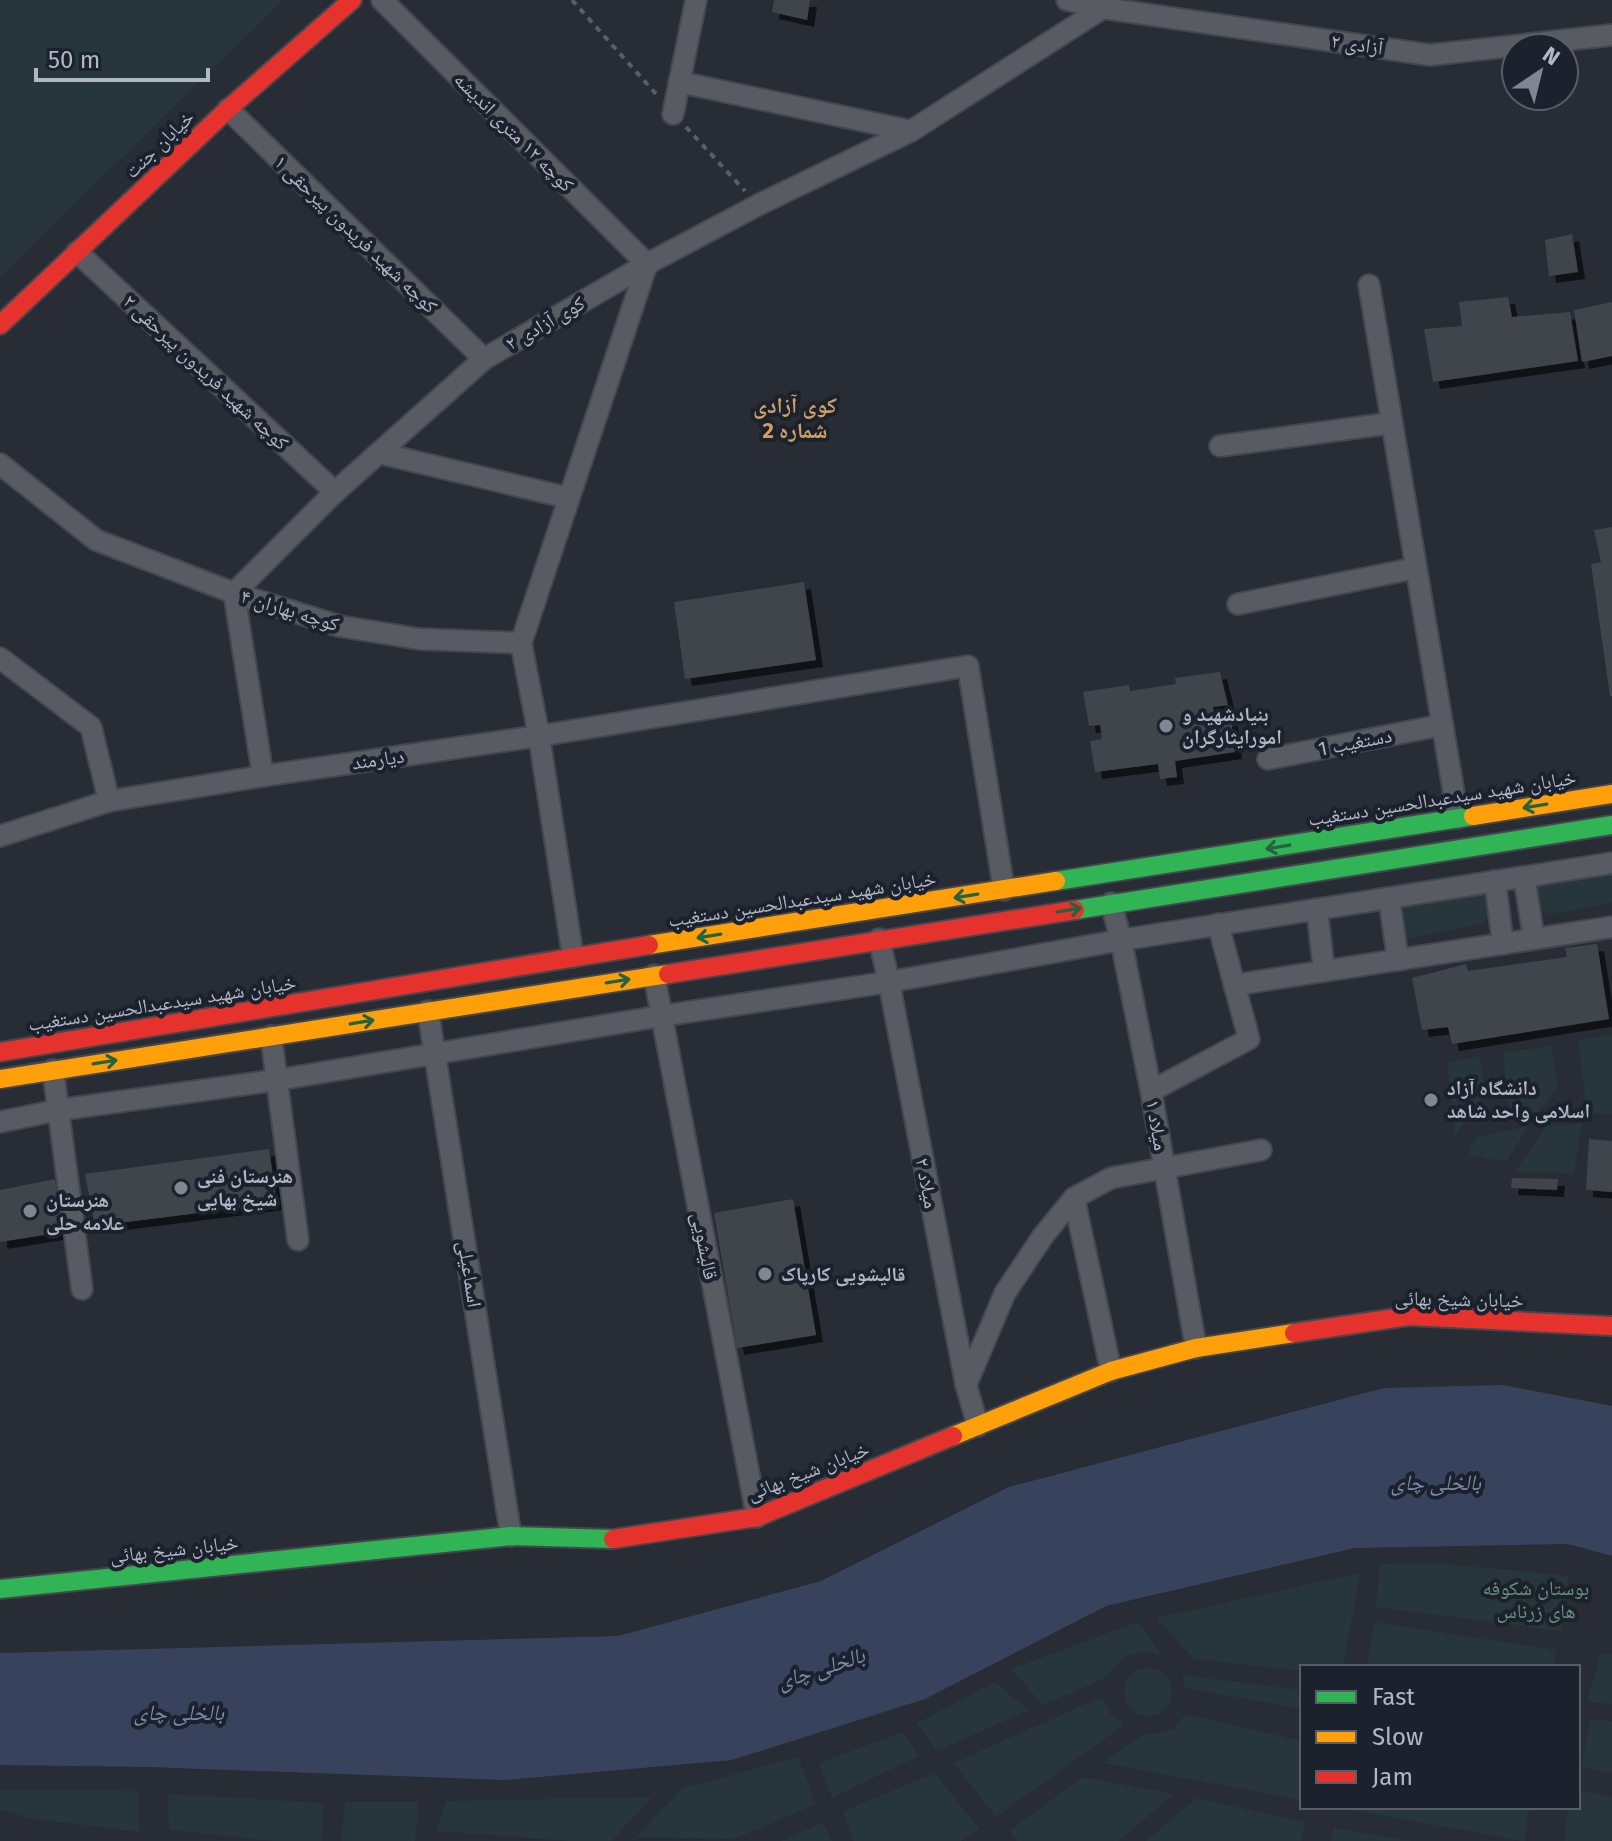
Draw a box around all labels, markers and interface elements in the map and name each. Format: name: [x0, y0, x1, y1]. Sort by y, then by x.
street label: آزادی ۲: [1329, 28, 1385, 60]
scale bar: [36, 32, 208, 82]
north arrow: [1500, 32, 1580, 112]
text: N: [1537, 41, 1565, 71]
text: 50 m: [48, 46, 100, 74]
street label: کوچه ۱۲ متری اندیشه: [449, 67, 579, 197]
street label: خیابان جنت: [119, 105, 199, 183]
street label: کوچه شهید فریدون پیرحقی ۱: [269, 150, 442, 318]
street label: کوچه شهید فریدون پیرحقی ۲: [118, 289, 294, 455]
street label: کوی آزادی ۲: [501, 291, 589, 355]
district label: کوی آزادی شماره 2: [753, 392, 837, 444]
street label: کوچه بهاران ۴: [238, 584, 342, 636]
place label: بنیادشهید و امورایثارگران: [1182, 702, 1282, 749]
marker: بنیادشهید و امورایثارگران: [1157, 717, 1175, 735]
street label: دستغیب 1: [1316, 723, 1394, 761]
street label: دیارمند: [350, 743, 406, 775]
street label: خیابان شهید سیدعبدالحسین دستغیب: [1306, 765, 1578, 831]
one-way arrow: [1523, 799, 1548, 814]
one-way arrow: [1266, 840, 1291, 855]
street label: خیابان شهید سیدعبدالحسین دستغیب: [666, 866, 938, 932]
one-way arrow: [954, 889, 979, 904]
one-way arrow: [1056, 902, 1081, 917]
one-way arrow: [697, 929, 722, 944]
street label: خیابان شهید سیدعبدالحسین دستغیب: [26, 970, 298, 1036]
one-way arrow: [605, 973, 631, 988]
one-way arrow: [348, 1014, 374, 1029]
one-way arrow: [91, 1054, 117, 1069]
place label: دانشگاه آزاد اسلامی واحد شاهد: [1447, 1076, 1590, 1124]
marker: دانشگاه آزاد اسلامی واحد شاهد: [1422, 1091, 1440, 1109]
street label: میلاد ۱: [1141, 1098, 1173, 1152]
street label: میلاد ۲: [910, 1156, 944, 1210]
place label: هنرستان فنی شیخ بهایی: [197, 1164, 293, 1212]
marker: هنرستان فنی شیخ بهایی: [172, 1179, 190, 1197]
place label: هنرستان علامه حلی: [46, 1188, 124, 1236]
marker: هنرستان علامه حلی: [21, 1202, 39, 1220]
street label: قالیشویی: [687, 1210, 723, 1282]
street label: اسماعیلی: [453, 1239, 487, 1309]
place label: قالیشویی کارپاک: [781, 1262, 906, 1287]
marker: قالیشویی کارپاک: [756, 1265, 774, 1283]
street label: خیابان شیخ بهائی: [1394, 1286, 1524, 1313]
street label: خیابان شیخ بهائی: [743, 1437, 873, 1506]
water label: بالخلی چای: [1391, 1469, 1482, 1496]
street label: خیابان شیخ بهائی: [109, 1530, 240, 1569]
park label: بوستان شکوفه های زرناس: [1483, 1576, 1589, 1623]
water label: بالخلی چای: [774, 1641, 869, 1695]
legend: [1300, 1665, 1580, 1809]
text: Fast: [1372, 1683, 1415, 1711]
water label: بالخلی چای: [134, 1699, 225, 1726]
text: Slow: [1372, 1723, 1423, 1751]
text: Jam: [1372, 1763, 1413, 1791]

